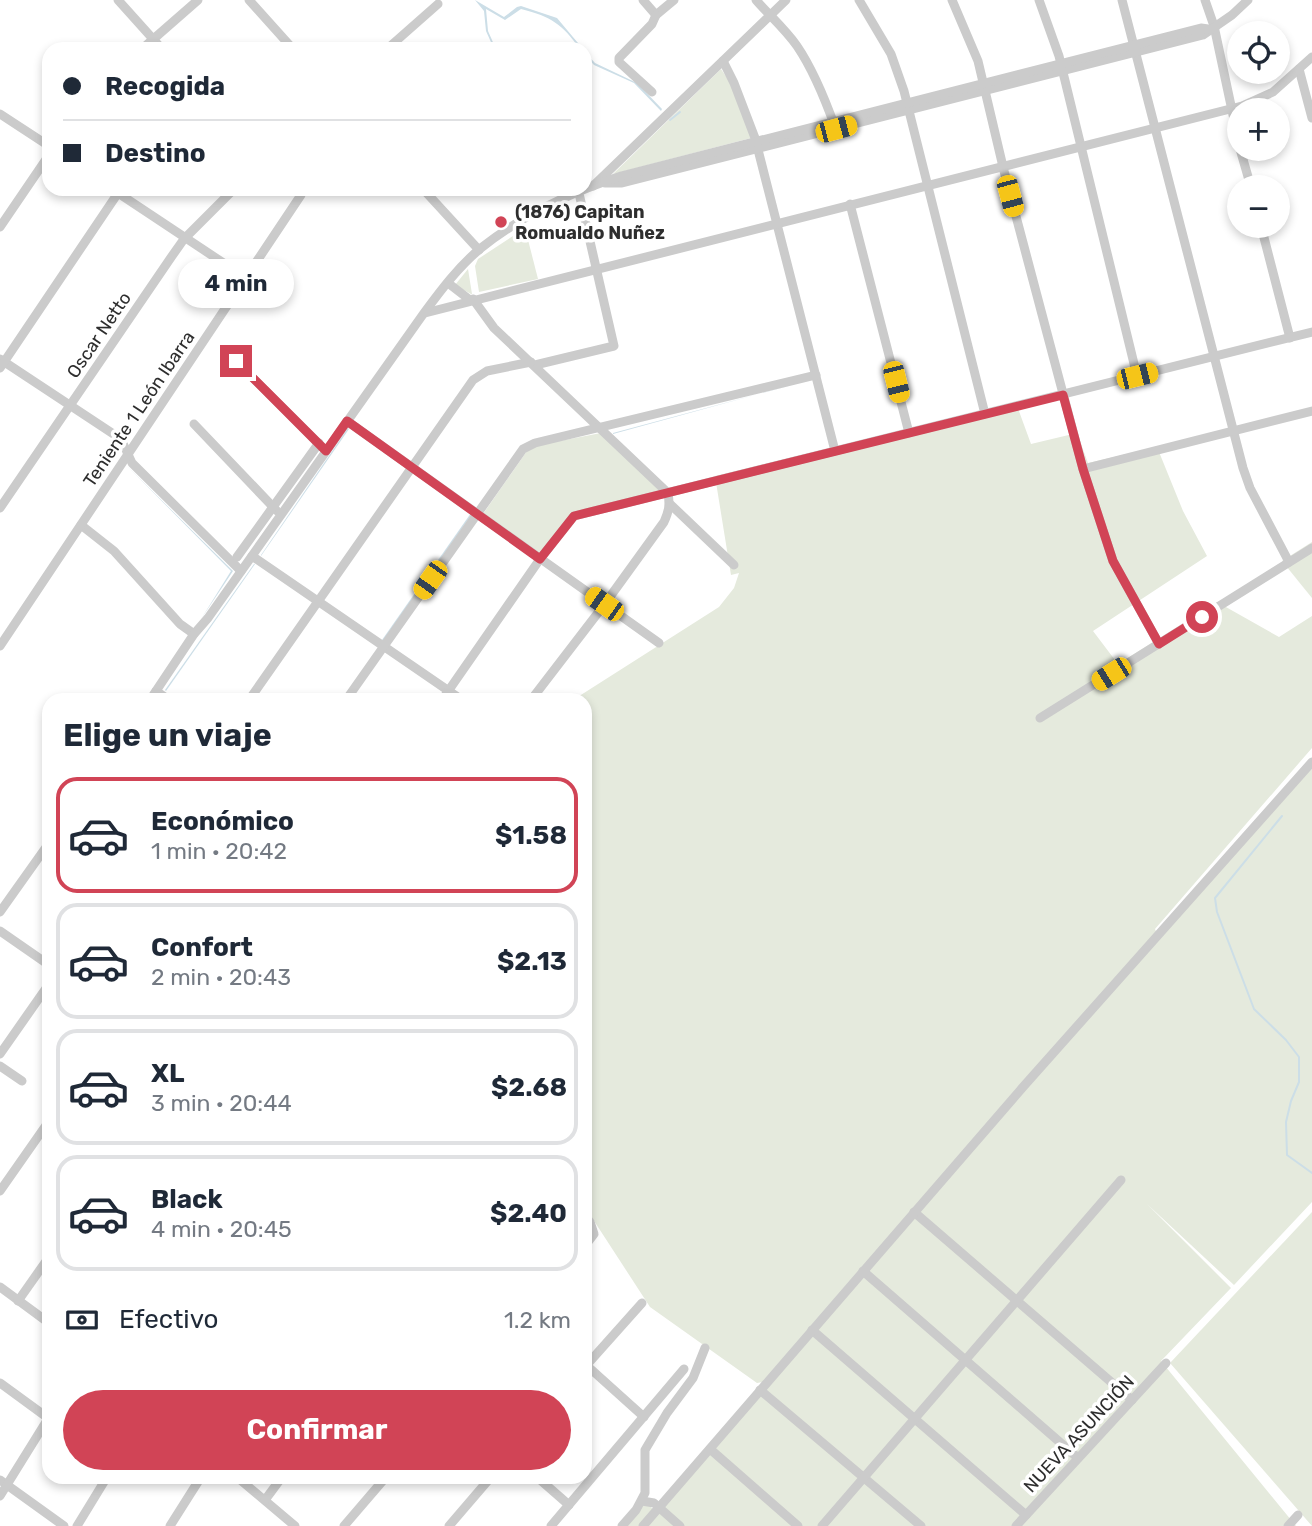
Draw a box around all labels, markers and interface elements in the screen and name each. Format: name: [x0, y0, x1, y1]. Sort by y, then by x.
map controls: [1227, 21, 1290, 238]
button: locate: [1227, 21, 1290, 84]
text: Recogida: [105, 71, 225, 102]
button: +: [1227, 98, 1290, 161]
car: [813, 113, 860, 145]
text: Destino: [105, 138, 206, 169]
car: [995, 173, 1026, 219]
button: −: [1227, 175, 1290, 238]
place label: (1876) Capitan Romualdo Nuñez: [515, 201, 665, 244]
marker: (1876) Capitan Romualdo Nuñez: [493, 214, 509, 230]
callout: 4 min: [178, 260, 294, 308]
text: 4 min: [204, 269, 268, 297]
street label: Oscar Netto: [62, 288, 136, 382]
street label: Teniente 1 León Ibarra: [79, 327, 199, 491]
route end: [220, 345, 252, 377]
car: [881, 359, 912, 405]
car: [1115, 361, 1160, 391]
car: [410, 557, 451, 603]
car: [581, 583, 628, 625]
route start: [1186, 601, 1218, 633]
car: [1088, 654, 1135, 694]
text: Elige un viaje: [63, 716, 272, 754]
icon: car: [67, 804, 130, 867]
text: Económico: [151, 806, 294, 837]
text: $1.58: [495, 820, 567, 851]
text: 1 min · 20:42: [151, 837, 287, 865]
icon: car: [67, 930, 130, 993]
text: Confort: [151, 932, 253, 963]
text: $2.13: [497, 946, 567, 977]
text: 2 min · 20:43: [151, 963, 291, 991]
icon: car: [67, 1056, 130, 1119]
text: XL: [151, 1058, 184, 1089]
text: $2.68: [491, 1072, 567, 1103]
text: 3 min · 20:44: [151, 1089, 292, 1117]
icon: car: [67, 1182, 130, 1245]
text: Black: [151, 1184, 223, 1215]
text: $2.40: [490, 1198, 567, 1229]
text: 4 min · 20:45: [151, 1215, 292, 1243]
icon: cash: [63, 1301, 101, 1339]
text: Efectivo: [119, 1304, 218, 1335]
text: 1.2 km: [504, 1306, 571, 1334]
street label: NUEVA ASUNCIÓN: [1019, 1371, 1139, 1497]
button: Confirmar: [63, 1390, 571, 1470]

